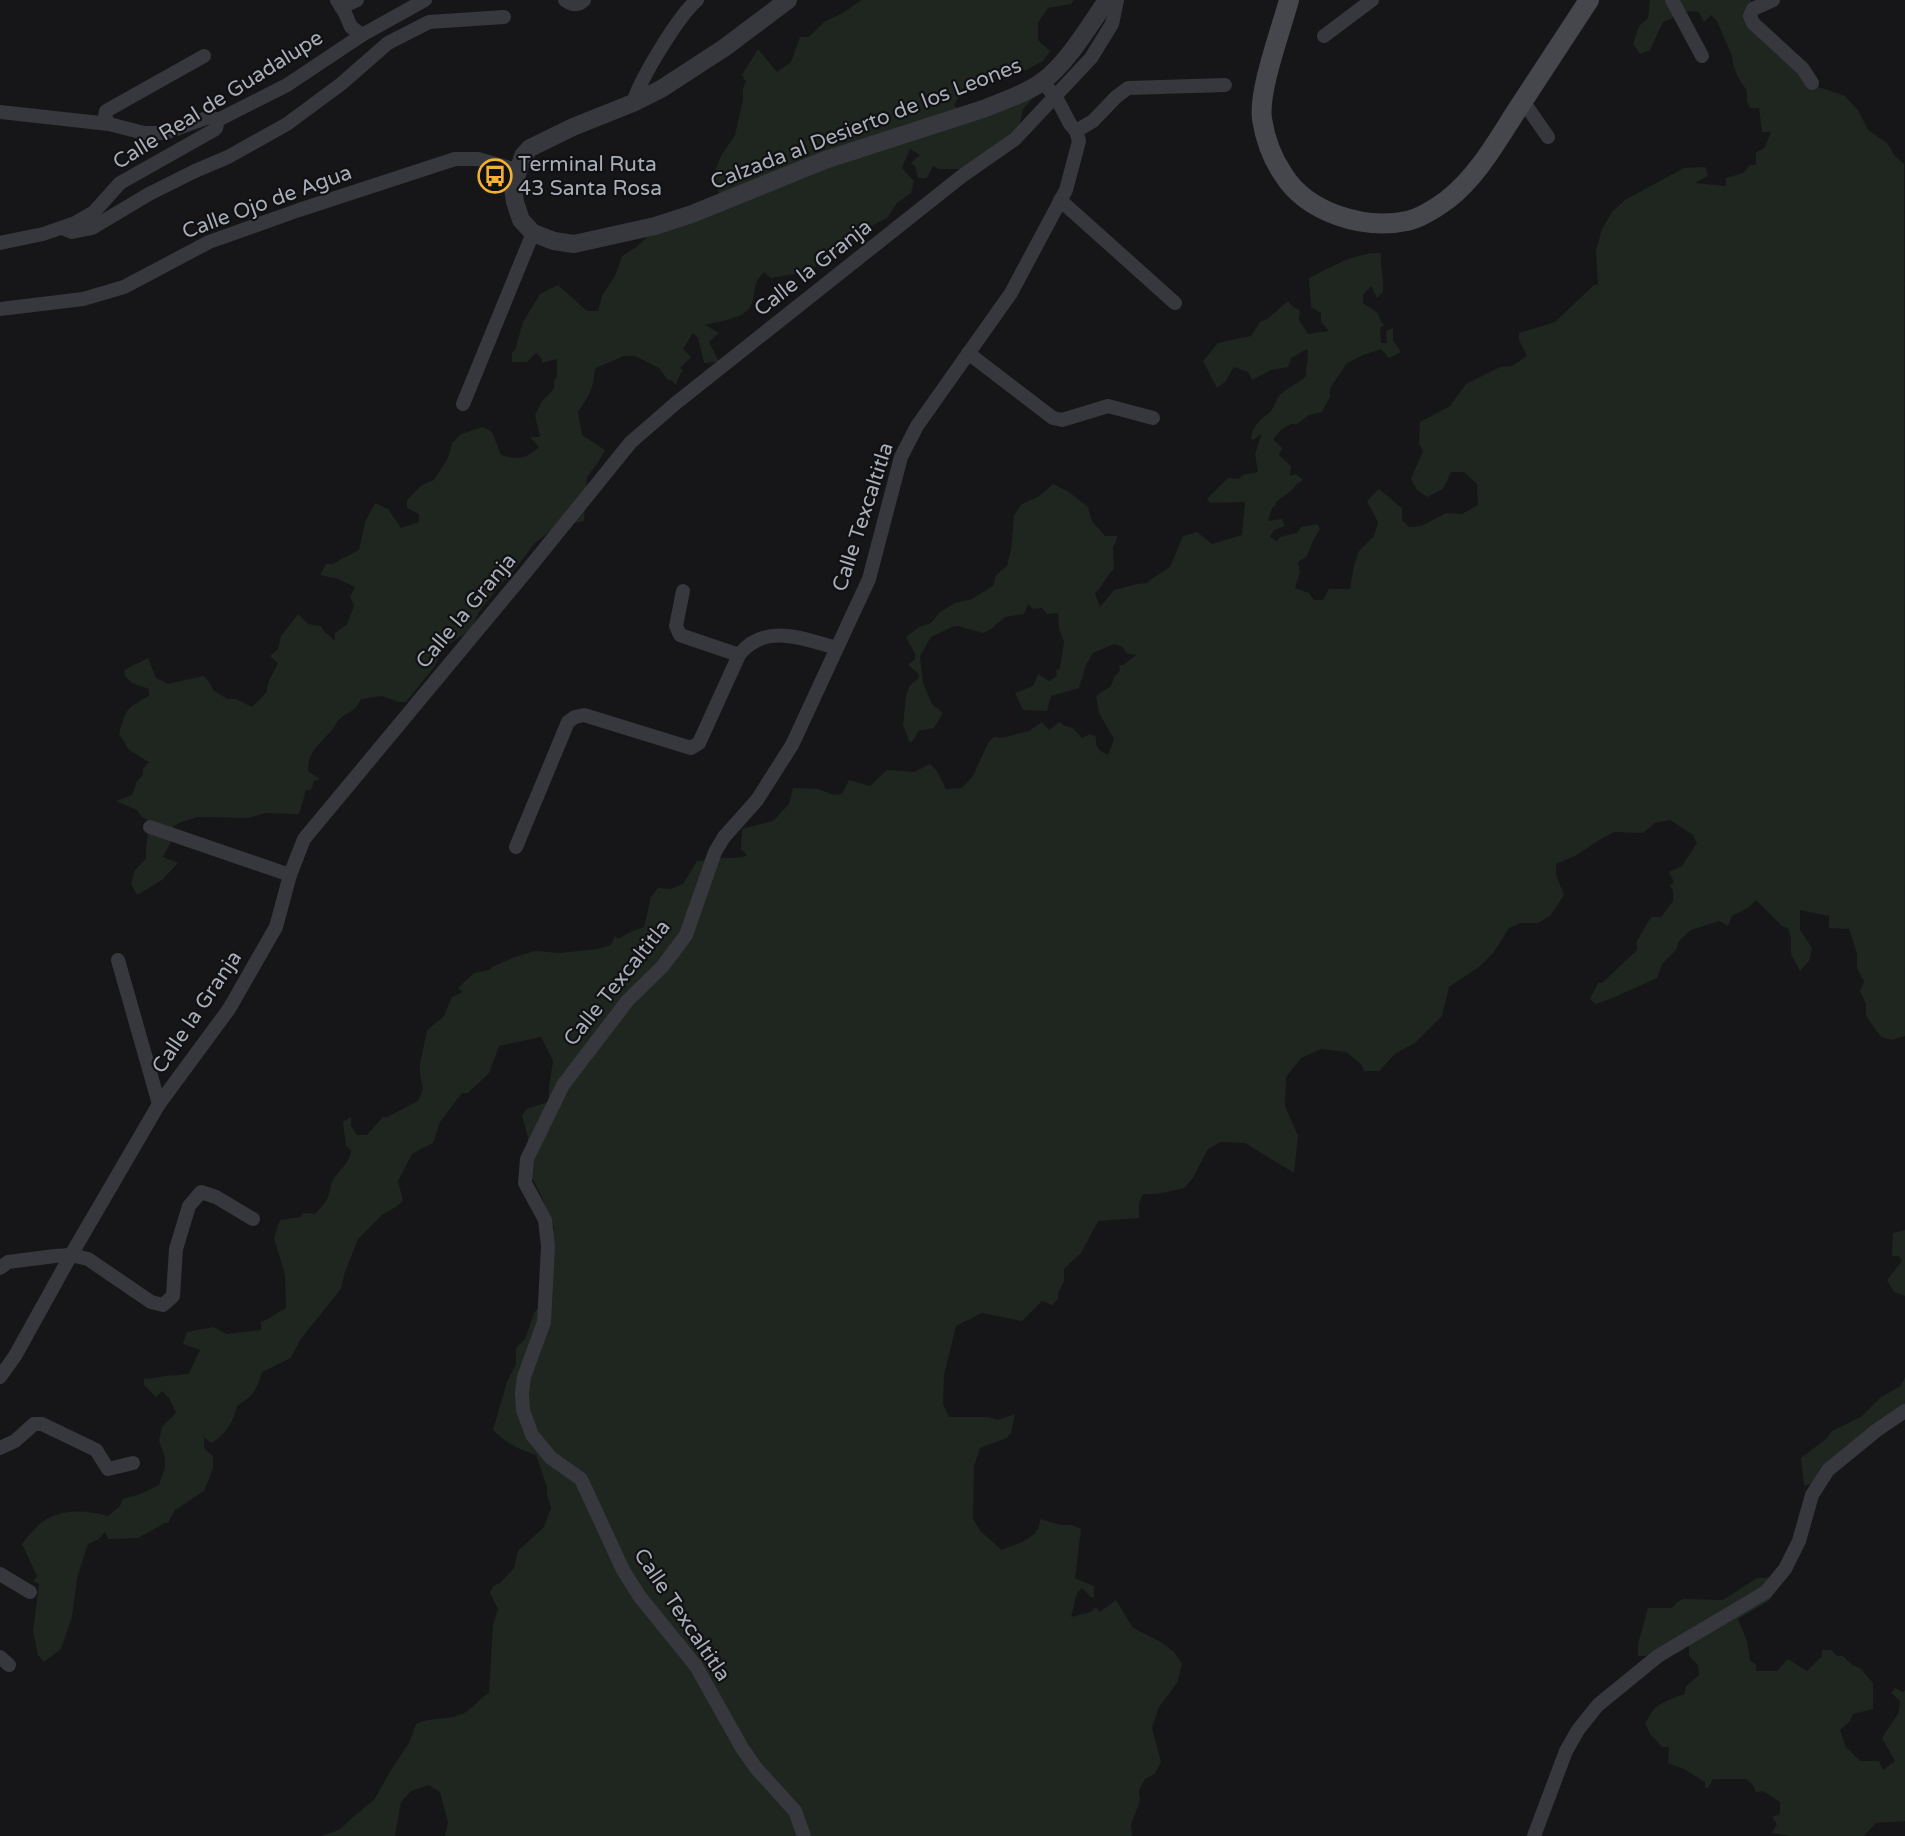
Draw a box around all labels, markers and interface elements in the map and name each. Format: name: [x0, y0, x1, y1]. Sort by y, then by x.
street label: Calle Real de Guadalupe: [108, 25, 328, 175]
street label: Calzada al Desierto de los Leones: [707, 53, 1025, 195]
place label: Terminal Ruta 43 Santa Rosa: [518, 152, 662, 201]
bus stop icon: Terminal Ruta 43 Santa Rosa: [477, 158, 513, 194]
street label: Calle Ojo de Agua: [179, 160, 355, 244]
street label: Calle la Granja: [749, 214, 877, 322]
street label: Calle Texcaltitla: [827, 439, 899, 595]
street label: Calle la Granja: [411, 548, 521, 674]
street label: Calle Texcaltitla: [559, 915, 675, 1051]
street label: Calle la Granja: [147, 946, 247, 1078]
street label: Calle Texcaltitla: [628, 1544, 736, 1686]

